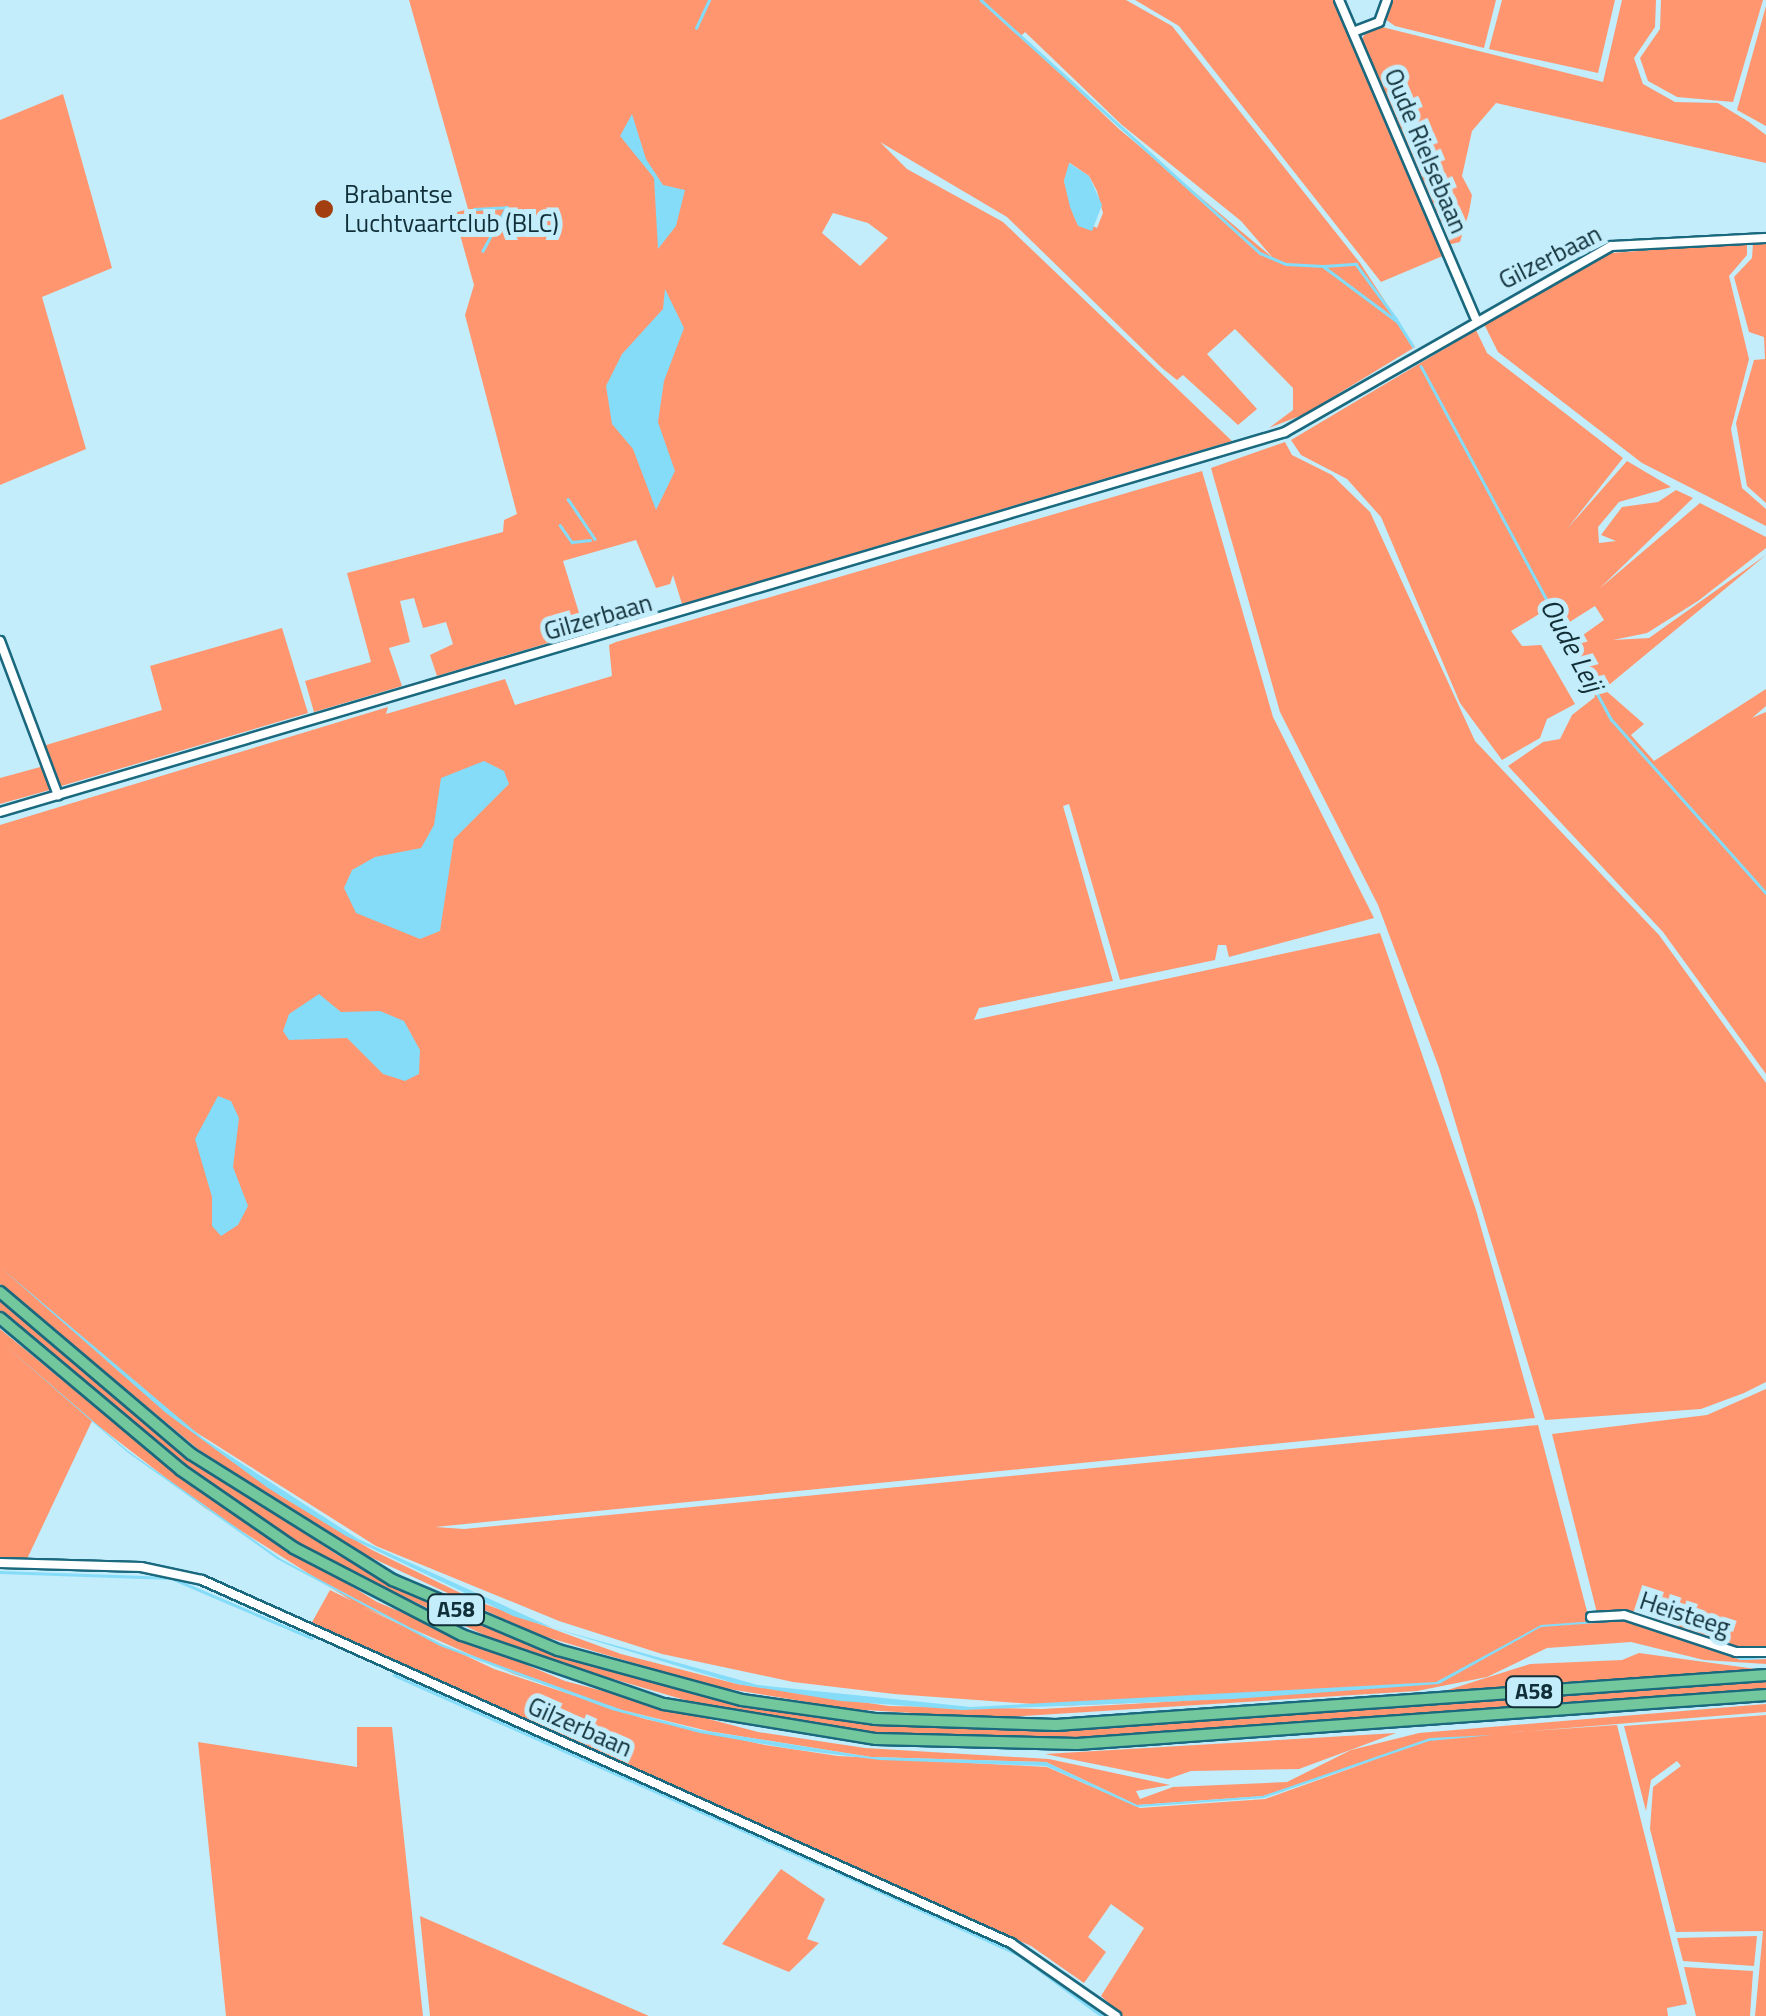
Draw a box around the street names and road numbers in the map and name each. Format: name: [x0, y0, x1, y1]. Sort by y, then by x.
street label: Oude Rielsebaan: [1378, 64, 1474, 238]
street label: Gilzerbaan: [1494, 218, 1606, 296]
street label: Gilzerbaan: [541, 587, 655, 647]
street label: Heisteeg: [1636, 1585, 1734, 1643]
road number: A58: [426, 1593, 486, 1627]
road number: A58: [1504, 1675, 1564, 1709]
street label: Gilzerbaan: [523, 1691, 637, 1763]

